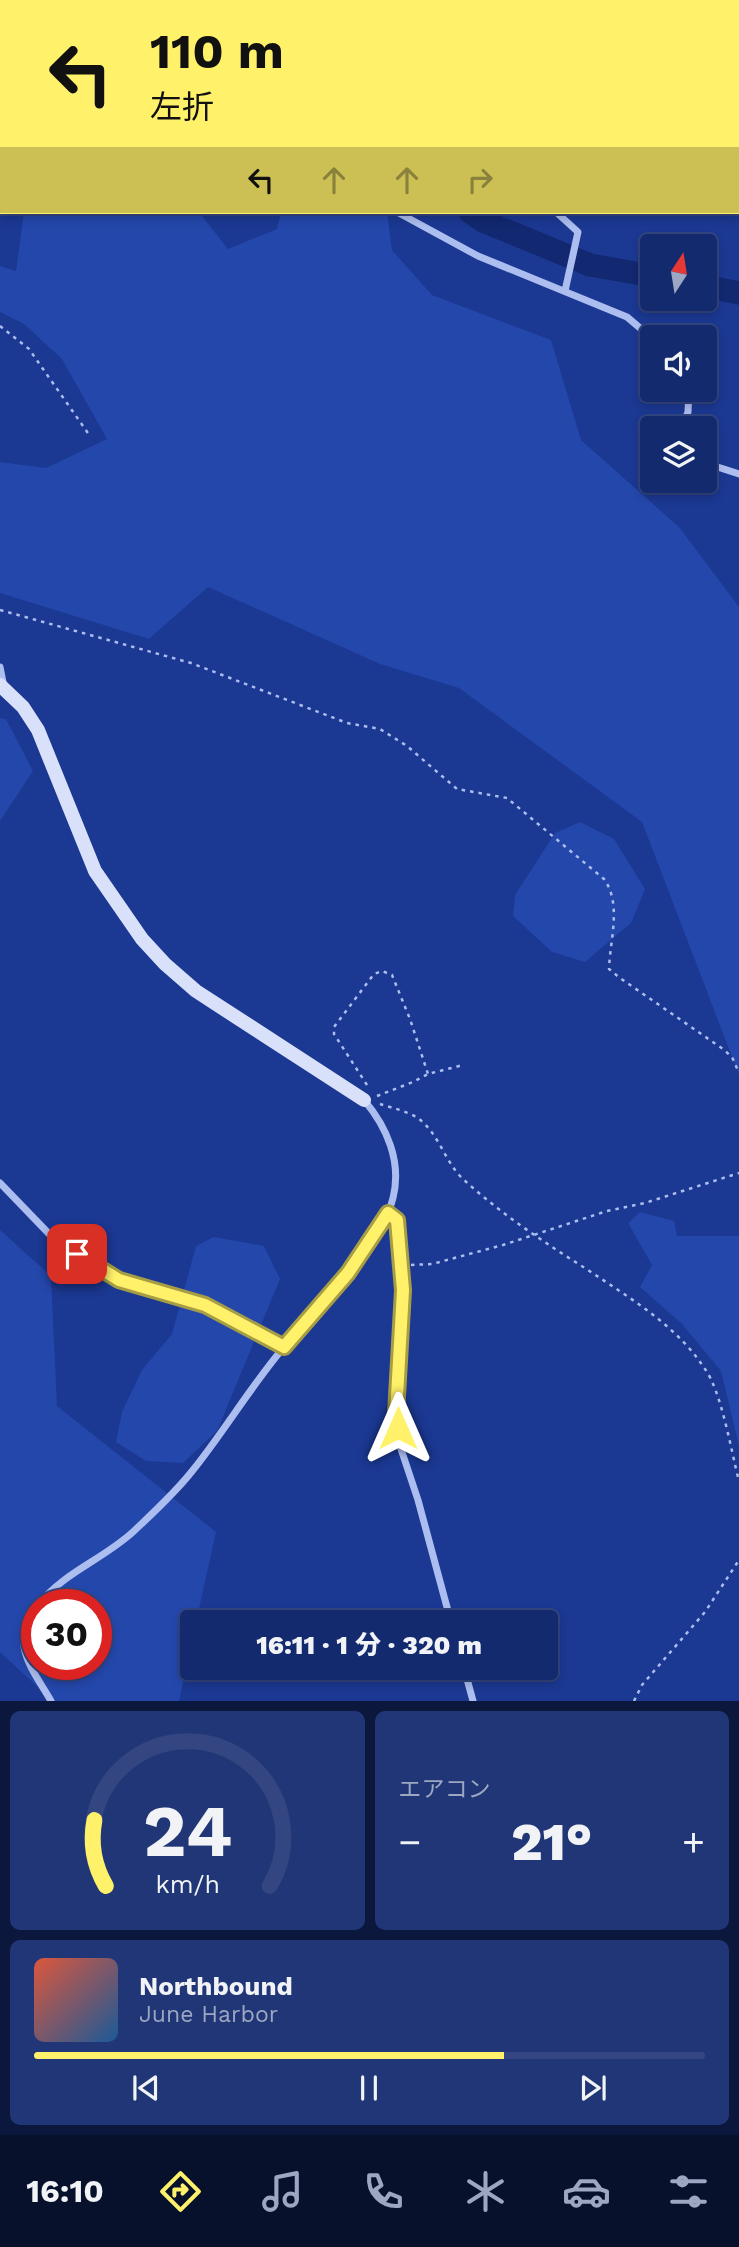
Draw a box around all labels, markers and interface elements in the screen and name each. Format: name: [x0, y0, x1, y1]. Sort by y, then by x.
text: 110 m: [150, 22, 284, 80]
icon: left: [35, 28, 126, 119]
text: 左折: [150, 88, 214, 126]
icon: left: [242, 161, 280, 199]
icon: ahead: [315, 161, 353, 199]
icon: ahead: [388, 161, 426, 199]
icon: right: [461, 161, 499, 199]
north arrow: [640, 234, 718, 312]
map controls: [640, 234, 717, 493]
button: sound: [640, 325, 717, 402]
button: layers: [640, 416, 717, 493]
pin: [47, 1224, 107, 1284]
icon: arrive: [58, 1235, 96, 1273]
position arrow: [361, 1391, 435, 1465]
speed limit sign: 30: [21, 1589, 112, 1680]
text: 16:11 · 1 分 · 320 m: [256, 1630, 482, 1660]
text: エアコン: [399, 1776, 491, 1803]
text: 24: [142, 1789, 232, 1875]
text: 21°: [511, 1812, 592, 1873]
text: −: [399, 1820, 421, 1864]
text: +: [682, 1820, 705, 1864]
text: km/h: [155, 1870, 219, 1899]
text: Northbound: [139, 1971, 293, 2001]
text: June Harbor: [139, 2001, 278, 2028]
icon: previous: [127, 2069, 165, 2107]
icon: pause: [350, 2069, 388, 2107]
icon: next: [574, 2069, 612, 2107]
icon: directions: [156, 2167, 205, 2216]
icon: music: [258, 2167, 307, 2216]
icon: phone: [359, 2167, 408, 2216]
icon: climate: [461, 2167, 510, 2216]
icon: car: [562, 2167, 611, 2216]
icon: filters: [664, 2167, 713, 2216]
text: 16:10: [26, 2172, 104, 2210]

